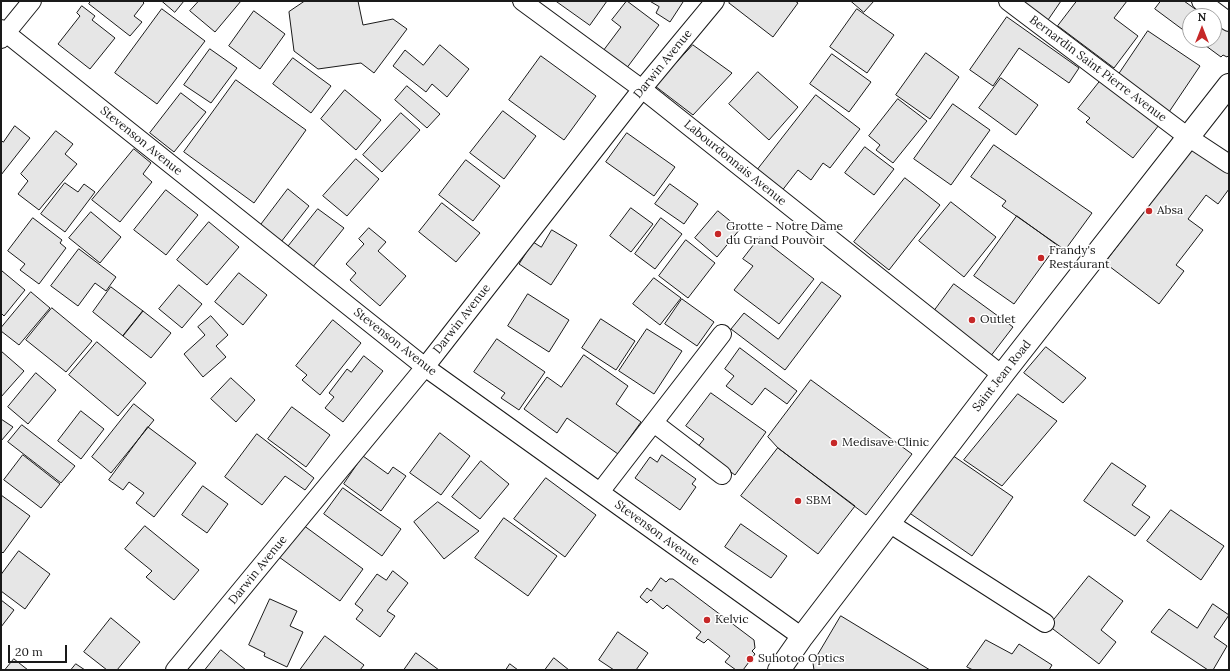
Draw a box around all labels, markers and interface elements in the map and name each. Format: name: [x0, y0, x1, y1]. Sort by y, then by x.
north arrow: [1182, 8, 1222, 48]
text: N: [1198, 10, 1206, 24]
street label: Bernardin Saint Pierre Avenue: [1027, 13, 1169, 125]
street label: Darwin Avenue: [631, 27, 695, 101]
street label: Stevenson Avenue: [97, 104, 185, 178]
street label: Labourdonnais Avenue: [681, 117, 789, 209]
place label: Absa: [1157, 204, 1183, 218]
marker: Absa: [1144, 206, 1154, 216]
place label: Grotte - Notre Dame du Grand Pouvoir: [726, 220, 843, 248]
marker: Grotte - Notre Dame du Grand Pouvoir: [713, 229, 723, 239]
place label: Frandy's Restaurant: [1049, 244, 1110, 272]
marker: Frandy's Restaurant: [1036, 253, 1046, 263]
street label: Darwin Avenue: [430, 281, 494, 357]
street label: Stevenson Avenue: [351, 305, 439, 379]
place label: Outlet: [980, 313, 1016, 327]
marker: Outlet: [967, 315, 977, 325]
street label: Saint Jean Road: [970, 337, 1034, 415]
place label: Medisave Clinic: [842, 436, 929, 450]
marker: Medisave Clinic: [829, 438, 839, 448]
place label: SBM: [806, 494, 831, 508]
marker: SBM: [793, 496, 803, 506]
street label: Stevenson Avenue: [612, 497, 702, 569]
street label: Darwin Avenue: [226, 533, 290, 607]
place label: Kelvic: [715, 613, 749, 627]
marker: Kelvic: [702, 615, 712, 625]
scale bar: [10, 637, 69, 663]
text: 20 m: [15, 644, 43, 659]
place label: Suhotoo Optics: [758, 652, 845, 666]
marker: Suhotoo Optics: [745, 654, 755, 664]

